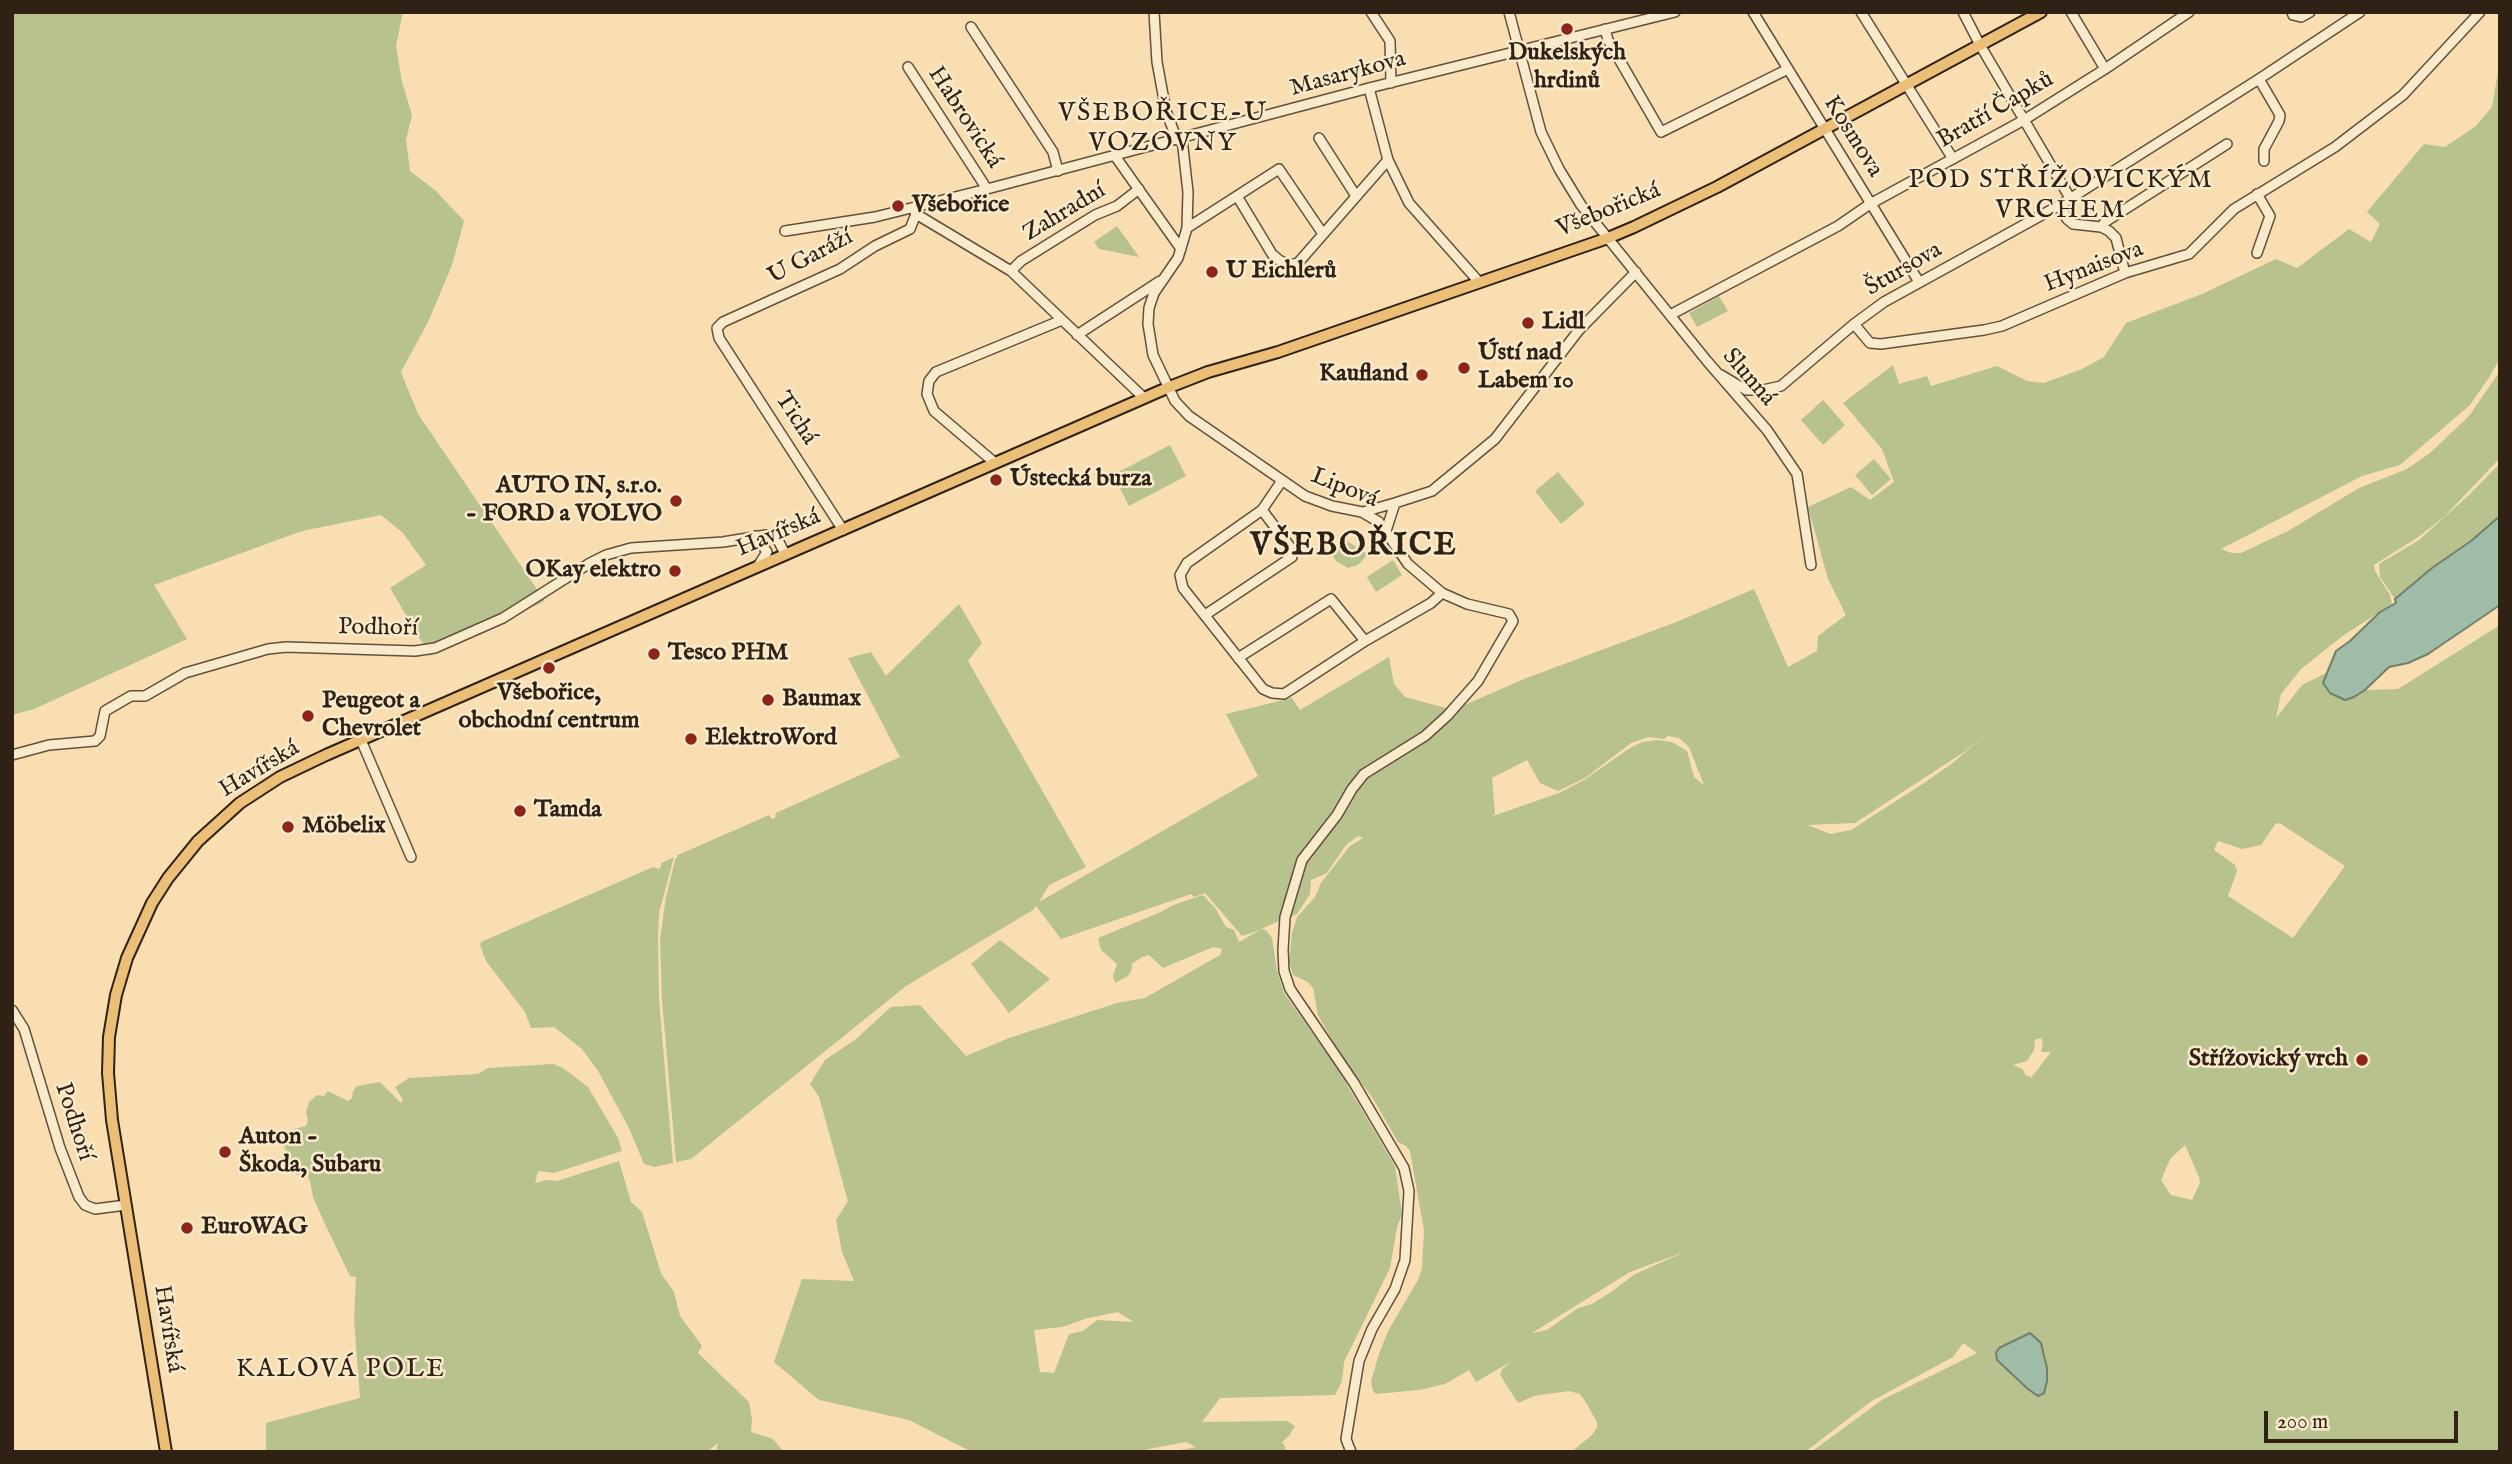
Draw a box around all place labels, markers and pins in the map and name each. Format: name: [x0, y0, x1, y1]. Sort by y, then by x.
marker: Dukelských hrdinů: [1559, 21, 1575, 37]
place label: Dukelských hrdinů: [1508, 40, 1626, 96]
place label: Všebořice: [912, 192, 1009, 220]
marker: Všebořice: [890, 198, 906, 214]
place label: U Eichlerů: [1226, 258, 1336, 286]
marker: U Eichlerů: [1204, 264, 1220, 280]
place label: Lidl: [1542, 309, 1585, 337]
marker: Lidl: [1520, 315, 1536, 331]
place label: Ústí nad Labem 10: [1478, 340, 1574, 396]
marker: Ústí nad Labem 10: [1456, 360, 1472, 376]
place label: Kaufland: [1319, 361, 1408, 389]
marker: Kaufland: [1414, 367, 1430, 383]
place label: Ústecká burza: [1010, 466, 1152, 494]
marker: Ústecká burza: [988, 472, 1004, 488]
place label: AUTO IN, s.r.o. - FORD a VOLVO: [466, 473, 662, 529]
marker: AUTO IN, s.r.o. - FORD a VOLVO: [668, 493, 684, 509]
place label: OKay elektro: [525, 557, 661, 585]
marker: OKay elektro: [667, 563, 683, 579]
place label: Tesco PHM: [668, 640, 788, 668]
marker: Tesco PHM: [646, 646, 662, 662]
marker: Všebořice, obchodní centrum: [541, 660, 557, 676]
place label: Všebořice, obchodní centrum: [459, 680, 639, 736]
place label: Baumax: [782, 686, 861, 714]
place label: Peugeot a Chevrolet: [322, 688, 421, 744]
marker: Baumax: [760, 692, 776, 708]
marker: Peugeot a Chevrolet: [300, 708, 316, 724]
place label: ElektroWord: [705, 725, 837, 753]
marker: ElektroWord: [683, 731, 699, 747]
place label: Tamda: [534, 797, 602, 825]
marker: Tamda: [512, 803, 528, 819]
place label: Möbelix: [302, 813, 386, 841]
marker: Möbelix: [280, 819, 296, 835]
place label: Střížovický vrch: [2189, 1046, 2348, 1074]
marker: Střížovický vrch: [2354, 1052, 2370, 1068]
place label: Auton - Škoda, Subaru: [239, 1124, 381, 1180]
marker: Auton - Škoda, Subaru: [217, 1144, 233, 1160]
place label: EuroWAG: [201, 1214, 307, 1242]
marker: EuroWAG: [179, 1220, 195, 1236]

